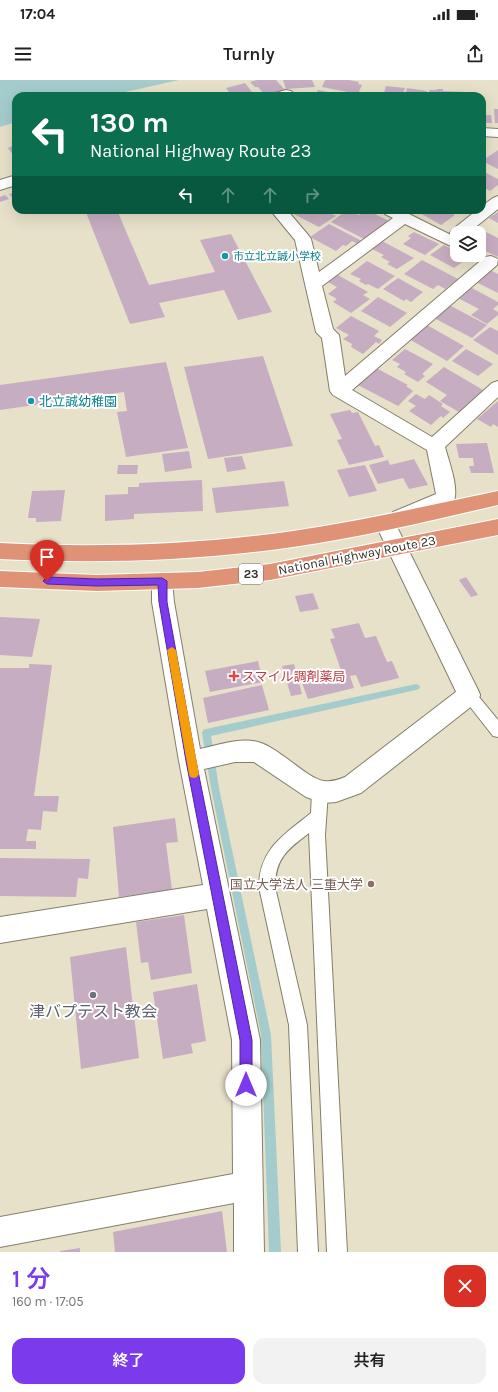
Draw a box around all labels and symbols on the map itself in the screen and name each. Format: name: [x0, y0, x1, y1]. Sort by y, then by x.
place label: 市立北立誠小学校: [233, 250, 321, 263]
marker: 市立北立誠小学校: [220, 251, 230, 261]
place label: 北立誠幼稚園: [39, 394, 117, 409]
marker: 北立誠幼稚園: [26, 396, 36, 406]
street label: National Highway Route 23: [277, 532, 437, 578]
pin: [30, 540, 64, 581]
road number: 23: [239, 564, 263, 584]
place label: スマイル調剤薬局: [242, 669, 346, 684]
marker: スマイル調剤薬局: [229, 671, 239, 681]
place label: 国立大学法人 三重大学: [230, 877, 363, 892]
marker: 国立大学法人 三重大学: [366, 879, 376, 889]
marker: 津バプテスト教会: [88, 990, 98, 1000]
place label: 津バプテスト教会: [29, 1002, 157, 1021]
position arrow: [225, 1064, 267, 1106]

